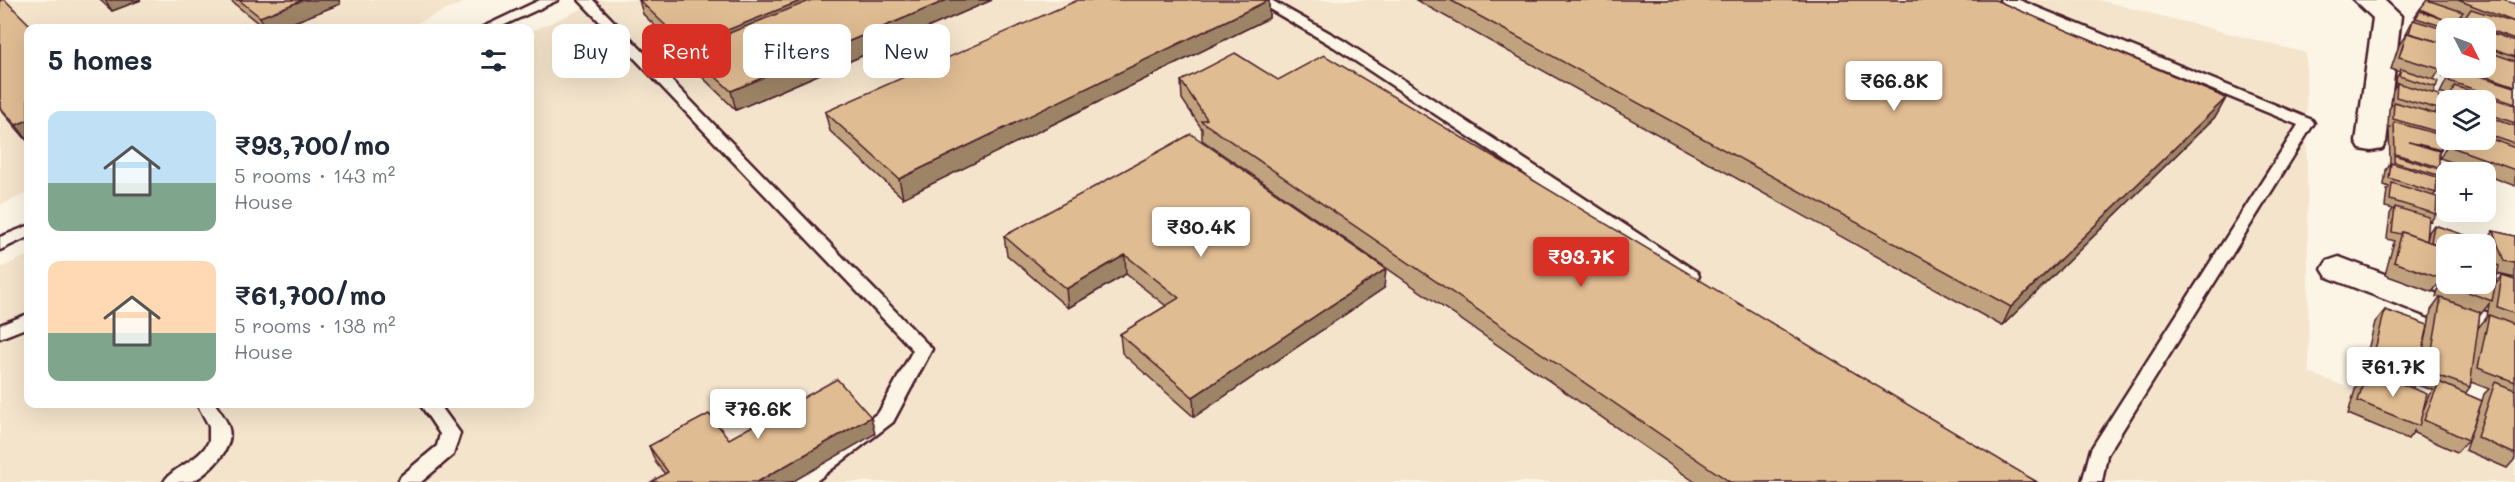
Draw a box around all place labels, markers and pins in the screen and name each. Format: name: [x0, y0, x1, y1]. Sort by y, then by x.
pin: ₹66.8K: [1845, 61, 1943, 112]
pin: ₹30.4K: [1152, 207, 1250, 258]
pin: ₹93.7K: [1532, 237, 1630, 288]
pin: ₹61.7K: [2344, 347, 2442, 398]
pin: ₹76.6K: [709, 389, 807, 440]

